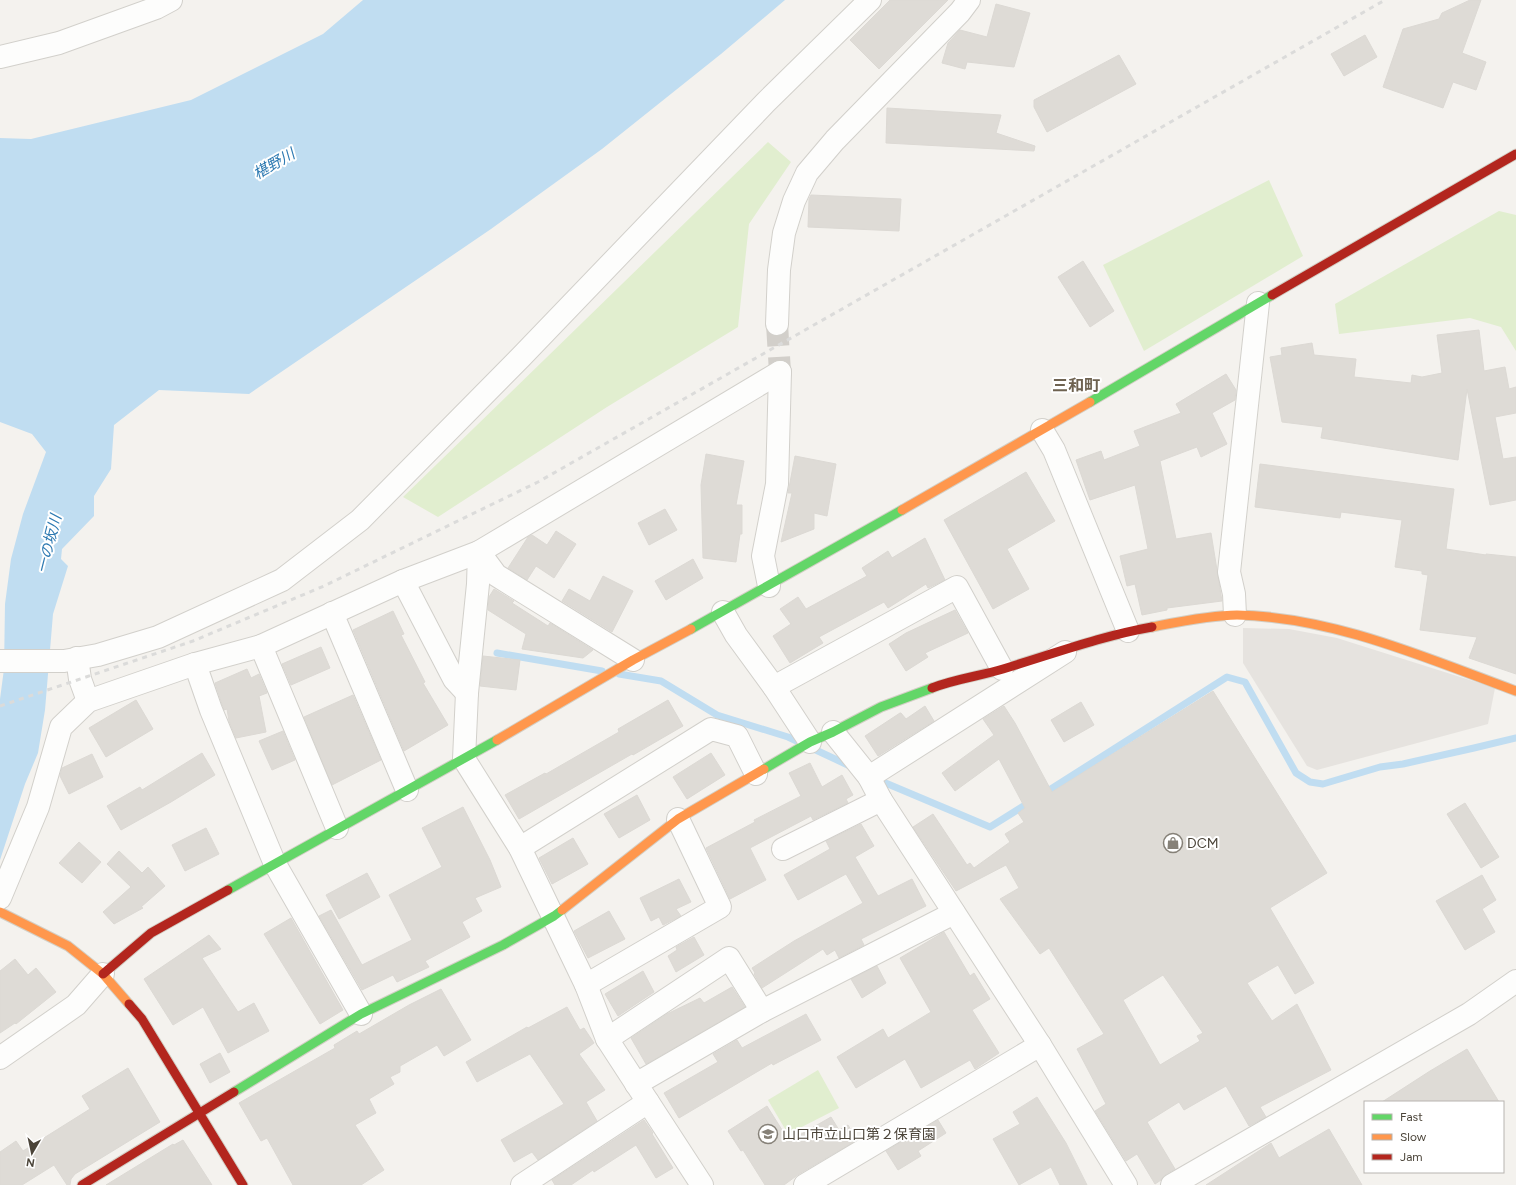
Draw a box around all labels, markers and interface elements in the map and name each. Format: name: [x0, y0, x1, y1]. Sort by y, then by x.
water label: 椹野川: [250, 144, 300, 183]
district label: 三和町: [1052, 376, 1100, 395]
water label: 一の坂川: [33, 511, 65, 575]
shop icon: DCM: [1162, 832, 1184, 854]
place label: DCM: [1187, 835, 1219, 852]
legend: [1364, 1101, 1504, 1173]
text: Fast: [1400, 1110, 1423, 1124]
school or university icon: 山口市立山口第２保育園: [757, 1123, 779, 1145]
place label: 山口市立山口第２保育園: [782, 1126, 936, 1143]
text: Slow: [1400, 1130, 1427, 1144]
north arrow: [12, 1133, 52, 1173]
text: Jam: [1400, 1150, 1423, 1164]
text: N: [25, 1155, 36, 1169]

